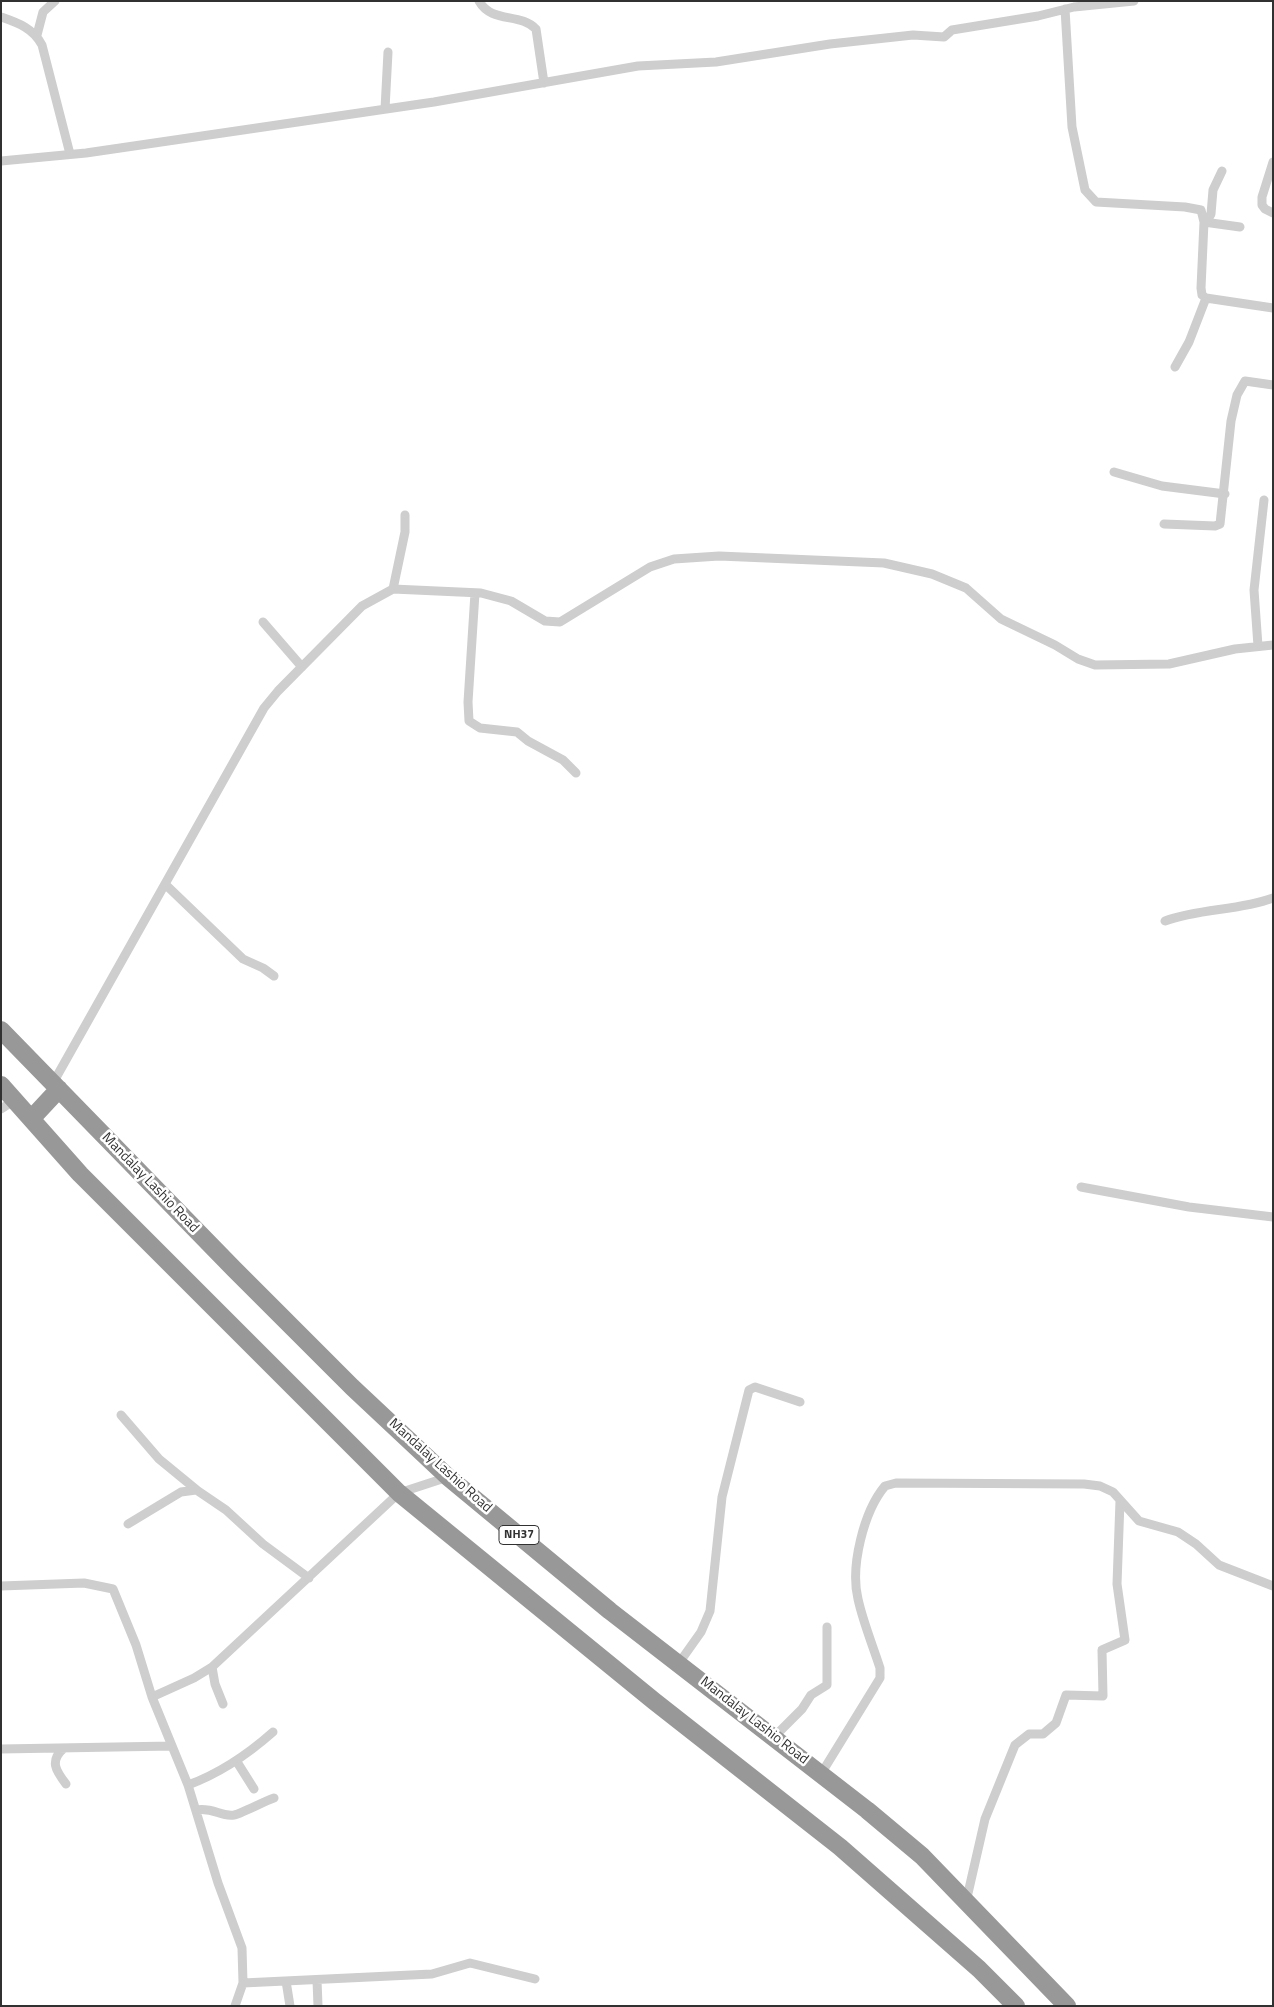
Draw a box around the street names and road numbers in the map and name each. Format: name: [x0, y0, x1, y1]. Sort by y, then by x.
street label: Mandalay Lashio Road: [98, 1130, 202, 1236]
street label: Mandalay Lashio Road: [385, 1415, 495, 1517]
road number: NH37: [499, 1526, 539, 1544]
street label: Mandalay Lashio Road: [697, 1674, 811, 1768]

